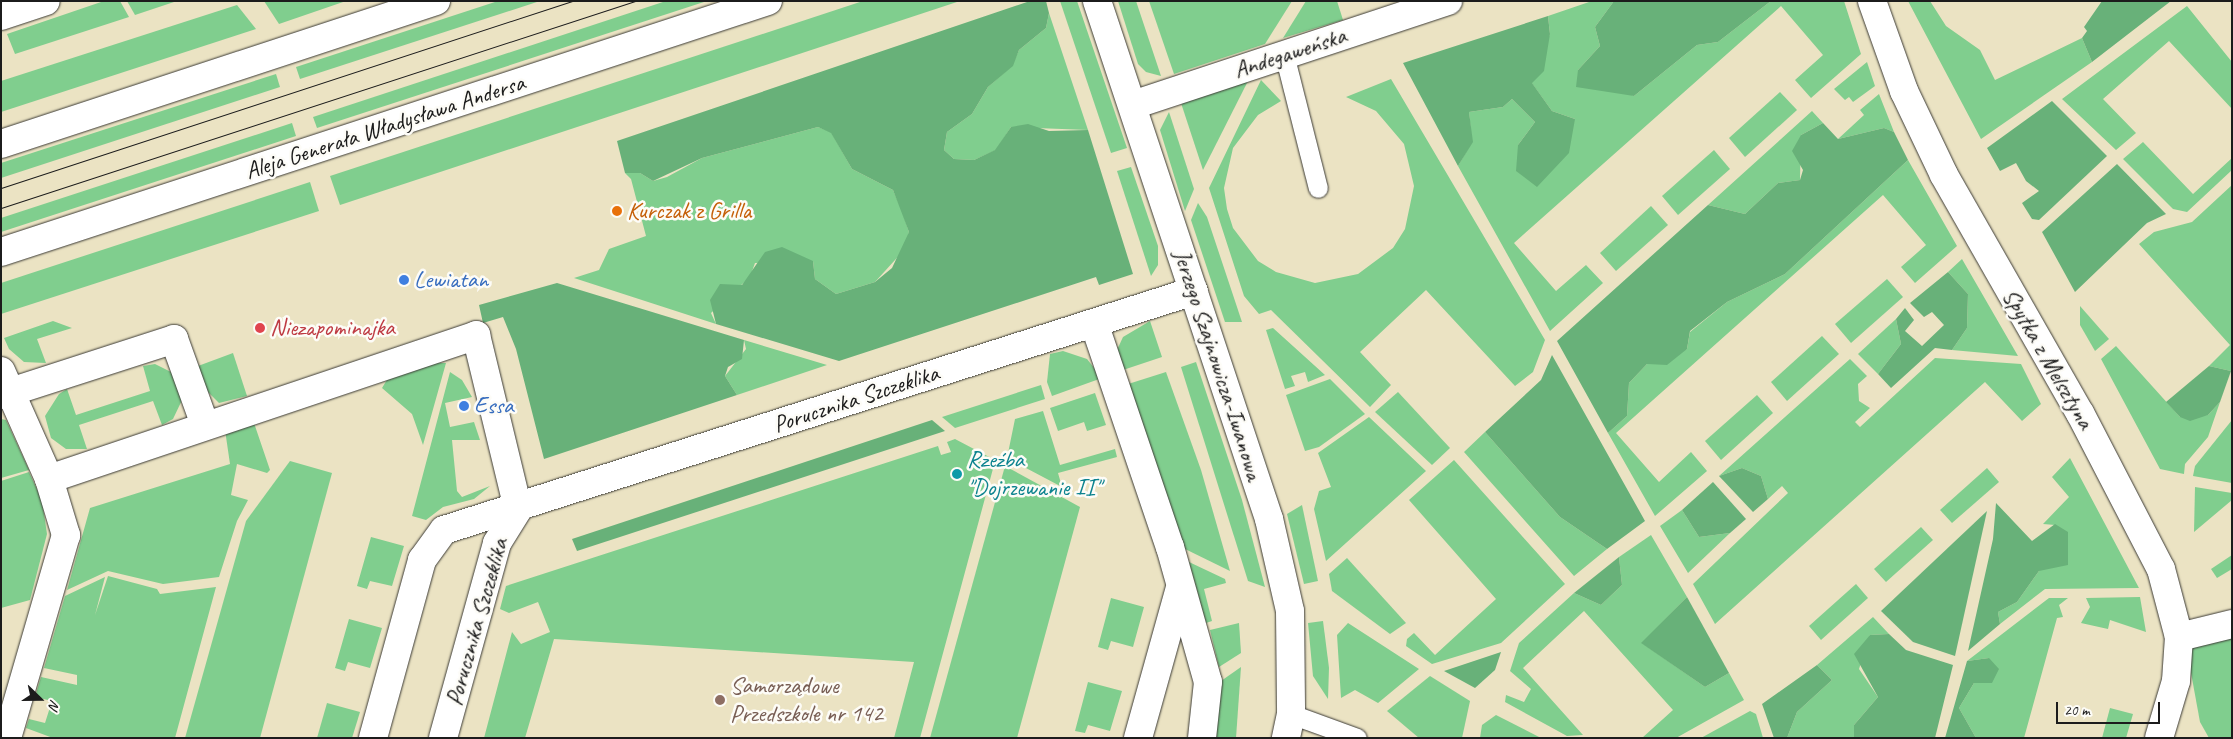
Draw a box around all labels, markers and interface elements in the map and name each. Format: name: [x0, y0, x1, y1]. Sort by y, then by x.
street label: Andegaweńska: [1230, 21, 1350, 85]
street label: Aleja Generała Władysława Andersa: [242, 68, 528, 186]
place label: Kurczak z Grilla: [627, 197, 751, 225]
marker: Kurczak z Grilla: [611, 205, 623, 217]
street label: Jerzego Szajnowicza-Iwanowa: [1167, 246, 1269, 484]
place label: Lewiatan: [414, 266, 488, 294]
marker: Lewiatan: [398, 274, 410, 286]
street label: Spytka z Melsztyna: [1996, 283, 2100, 435]
place label: Niezapominajka: [270, 314, 395, 342]
marker: Niezapominajka: [254, 322, 266, 334]
street label: Porucznika Szczeklika: [770, 359, 942, 439]
place label: Essa: [474, 392, 514, 420]
marker: Essa: [458, 400, 470, 412]
place label: Rzeźba "Dojrzewanie II": [967, 446, 1101, 502]
marker: Rzeźba "Dojrzewanie II": [951, 468, 963, 480]
street label: Porucznika Szczeklika: [439, 535, 515, 709]
place label: Samorządowe Przedszkole nr 142: [730, 672, 883, 728]
north arrow: [15, 674, 65, 724]
scale bar: [2058, 692, 2162, 724]
marker: Samorządowe Przedszkole nr 142: [714, 694, 726, 706]
text: N: [45, 698, 64, 712]
text: 20 m: [2064, 701, 2090, 720]

